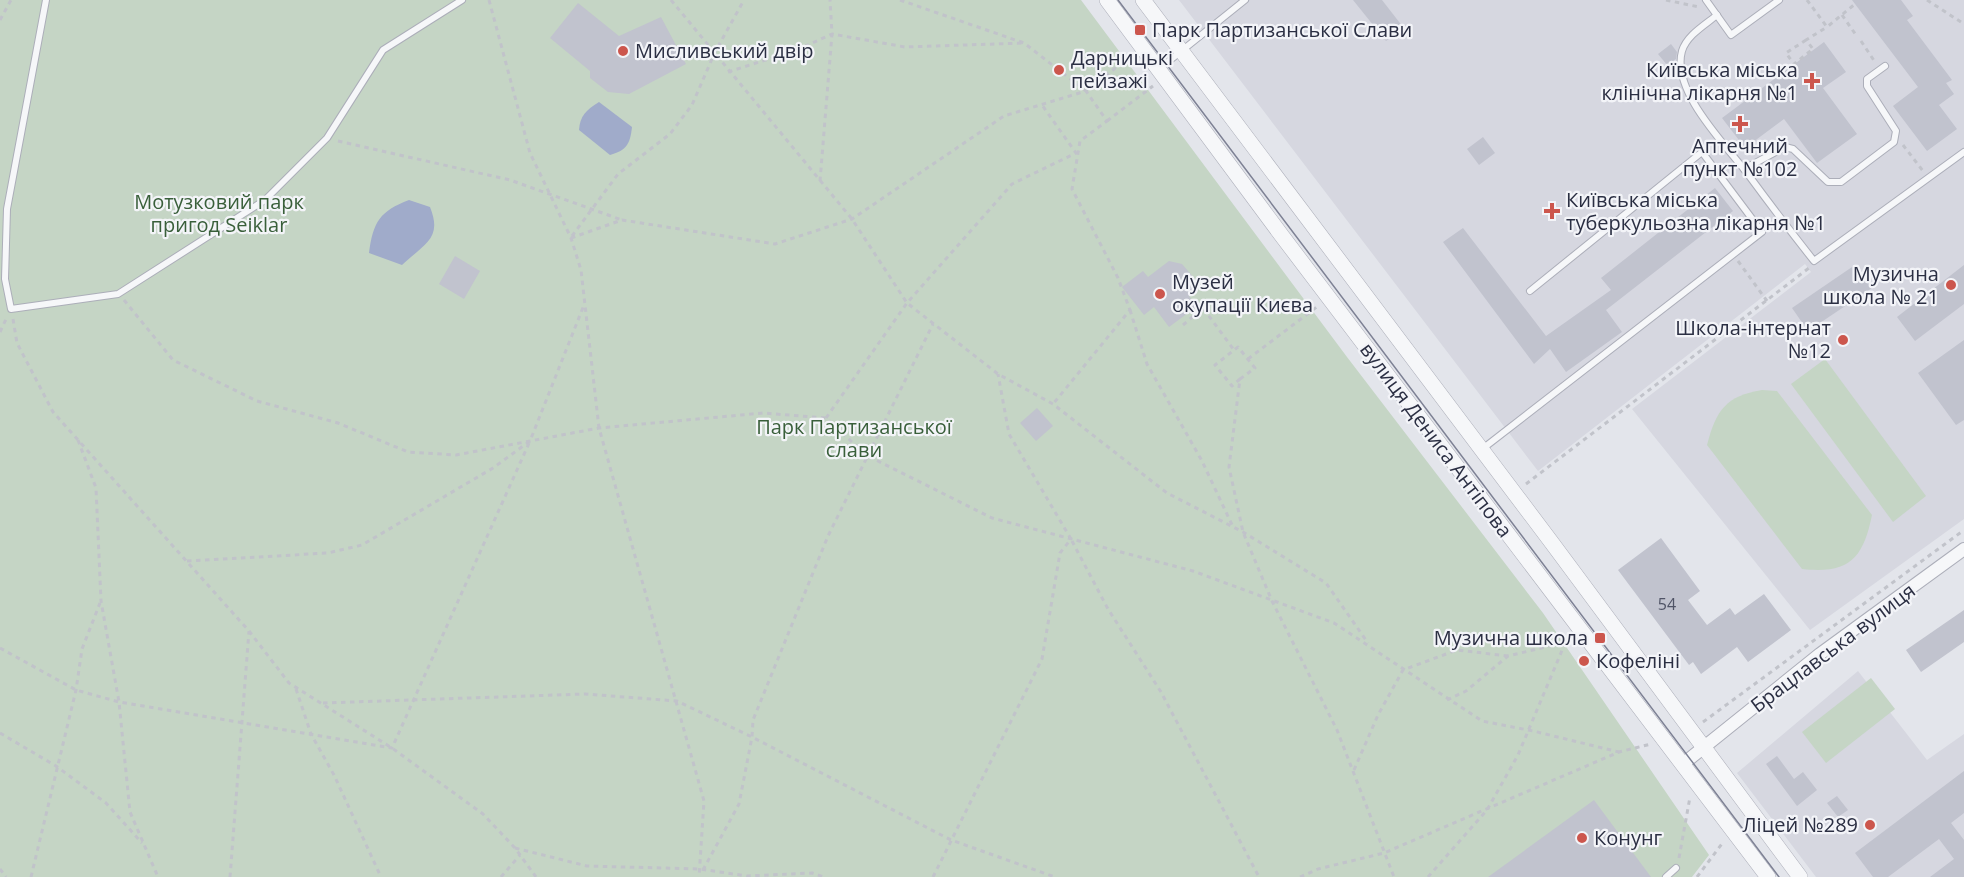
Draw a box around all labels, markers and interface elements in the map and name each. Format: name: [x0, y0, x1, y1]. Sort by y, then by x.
place label: Парк Партизанської Слави: [1152, 16, 1412, 43]
marker: Парк Партизанської Слави: [1133, 23, 1147, 37]
place label: Мисливський двір: [635, 37, 814, 64]
marker: Мисливський двір: [616, 44, 630, 58]
place label: Дарницькі пейзажі: [1071, 44, 1173, 94]
place label: Київська міська клінічна лікарня №1: [1601, 56, 1798, 106]
marker: Дарницькі пейзажі: [1052, 63, 1066, 77]
marker: Київська міська клінічна лікарня №1: [1803, 72, 1821, 90]
marker: Аптечний пункт №102: [1733, 117, 1747, 131]
place label: Аптечний пункт №102: [1683, 132, 1797, 182]
place label: Київська міська туберкульозна лікарня №1: [1566, 186, 1826, 236]
park label: Мотузковий парк пригод Seiklar: [134, 188, 305, 238]
marker: Київська міська туберкульозна лікарня №1: [1543, 202, 1561, 220]
place label: Музична школа № 21: [1823, 260, 1939, 310]
place label: Музей окупації Києва: [1172, 268, 1313, 318]
marker: Музична школа № 21: [1944, 278, 1958, 292]
marker: Музей окупації Києва: [1153, 287, 1167, 301]
place label: Школа-інтернат №12: [1675, 314, 1831, 364]
marker: Школа-інтернат №12: [1836, 333, 1850, 347]
street label: вулиця Дениса Антіпова: [1354, 337, 1519, 543]
park label: Парк Партизанської слави: [756, 413, 953, 463]
street label: Брацлавська вулиця: [1745, 577, 1920, 718]
house number: 54: [1658, 593, 1676, 615]
place label: Музична школа: [1434, 624, 1588, 651]
marker: Музична школа: [1593, 631, 1607, 645]
place label: Кофеліні: [1596, 647, 1680, 674]
marker: Кофеліні: [1577, 654, 1591, 668]
place label: Ліцей №289: [1743, 811, 1858, 838]
marker: Ліцей №289: [1863, 818, 1877, 832]
place label: Конунг: [1594, 824, 1663, 851]
marker: Конунг: [1575, 831, 1589, 845]

